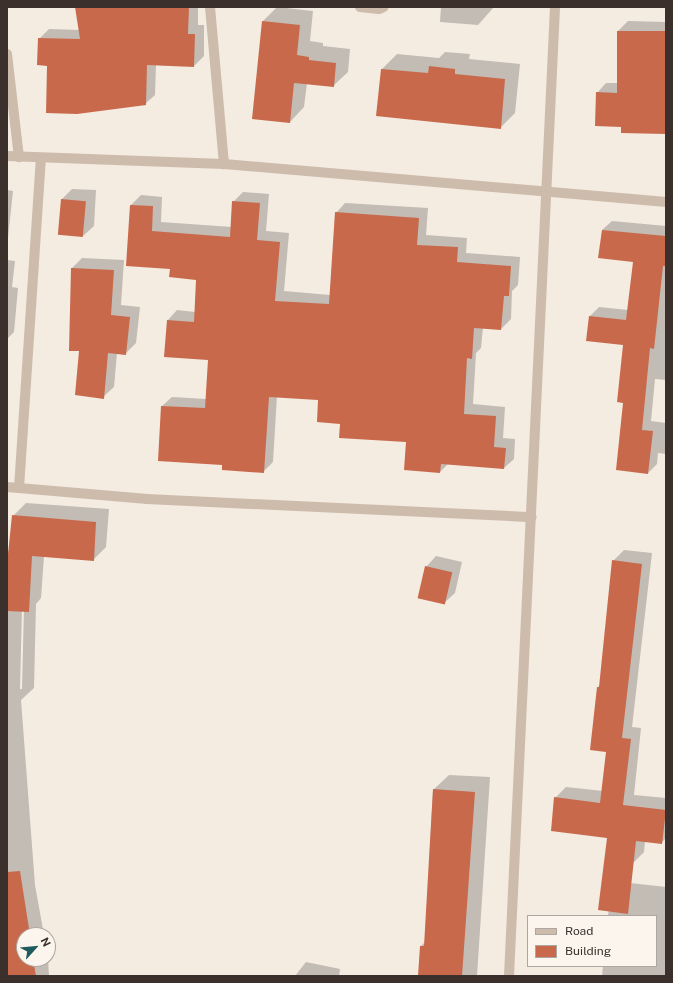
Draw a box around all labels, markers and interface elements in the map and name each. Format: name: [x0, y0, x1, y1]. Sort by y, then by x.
legend: [527, 915, 657, 967]
text: Road: [565, 924, 593, 938]
north arrow: [16, 927, 56, 967]
text: N: [38, 935, 53, 949]
text: Building: [565, 944, 611, 958]

